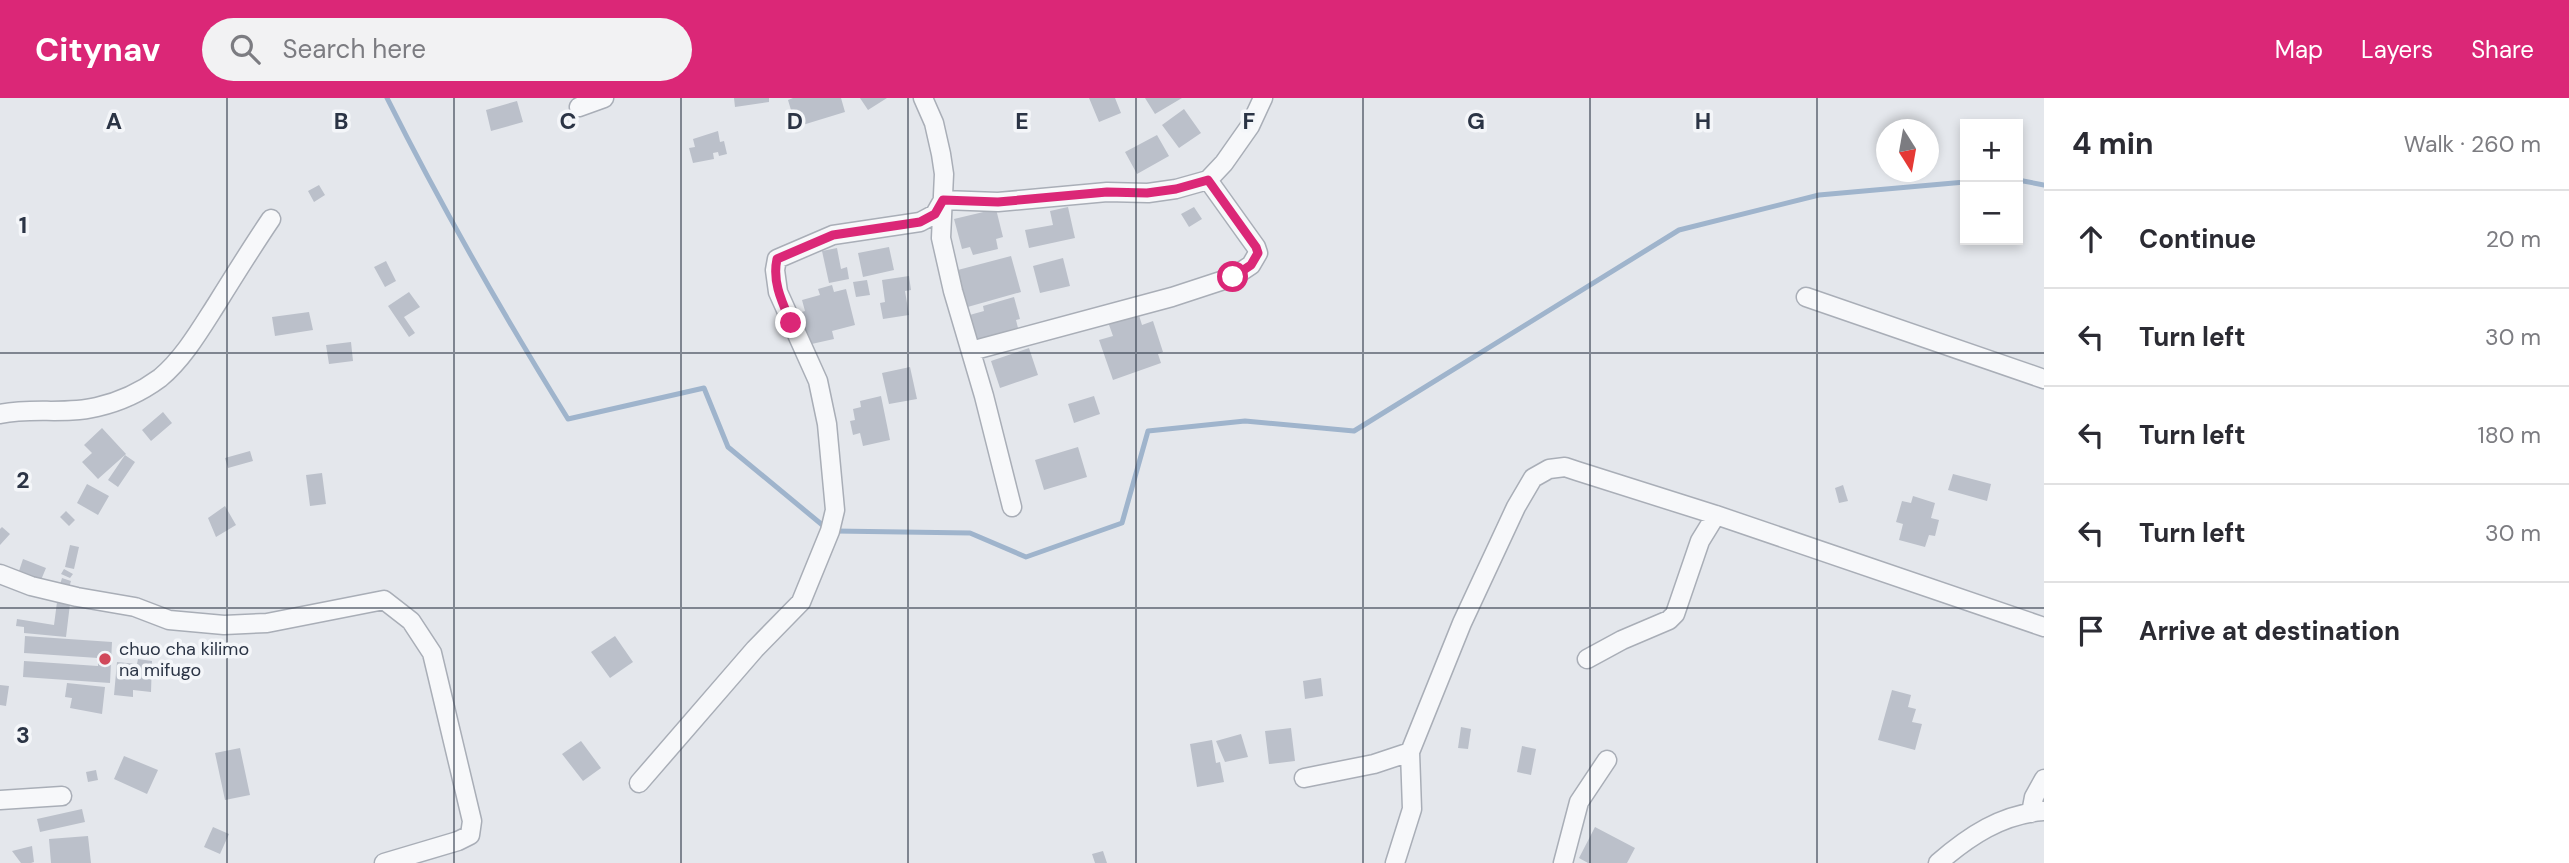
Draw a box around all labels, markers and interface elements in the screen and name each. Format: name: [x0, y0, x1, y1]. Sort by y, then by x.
search box: [202, 18, 692, 81]
text: Citynav: [35, 28, 160, 71]
icon: search: [226, 30, 264, 68]
text: Search here: [282, 32, 426, 66]
text: Map: [2275, 34, 2323, 65]
text: Layers: [2361, 34, 2433, 65]
text: Share: [2471, 34, 2534, 65]
text: A: [106, 106, 122, 136]
text: B: [334, 106, 348, 136]
text: C: [560, 106, 576, 136]
text: D: [787, 106, 803, 136]
text: E: [1015, 106, 1029, 136]
text: F: [1243, 106, 1256, 136]
text: G: [1467, 106, 1485, 136]
text: H: [1695, 106, 1711, 136]
north arrow: [1876, 119, 1939, 182]
map controls: [1960, 119, 2023, 245]
button: +: [1960, 119, 2023, 182]
text: 4 min: [2072, 124, 2154, 163]
text: Walk · 260 m: [2404, 129, 2541, 159]
button: −: [1960, 182, 2023, 245]
text: 1: [19, 210, 27, 240]
icon: ahead: [2072, 220, 2110, 258]
text: Continue: [2139, 222, 2256, 256]
text: 20 m: [2486, 224, 2541, 254]
route start: [1217, 261, 1248, 292]
route end: [775, 307, 806, 338]
icon: left: [2072, 318, 2110, 356]
text: Turn left: [2139, 320, 2246, 354]
text: 30 m: [2485, 322, 2541, 352]
icon: left: [2072, 416, 2110, 454]
text: Turn left: [2139, 418, 2246, 452]
text: 180 m: [2477, 420, 2541, 450]
text: 2: [16, 465, 30, 495]
icon: left: [2072, 514, 2110, 552]
text: Turn left: [2139, 516, 2246, 550]
text: 30 m: [2485, 518, 2541, 548]
icon: arrive: [2072, 612, 2110, 650]
text: Arrive at destination: [2139, 614, 2400, 648]
place label: chuo cha kilimo na mifugo: [119, 637, 249, 682]
marker: chuo cha kilimo na mifugo: [97, 651, 113, 667]
text: 3: [16, 720, 30, 750]

